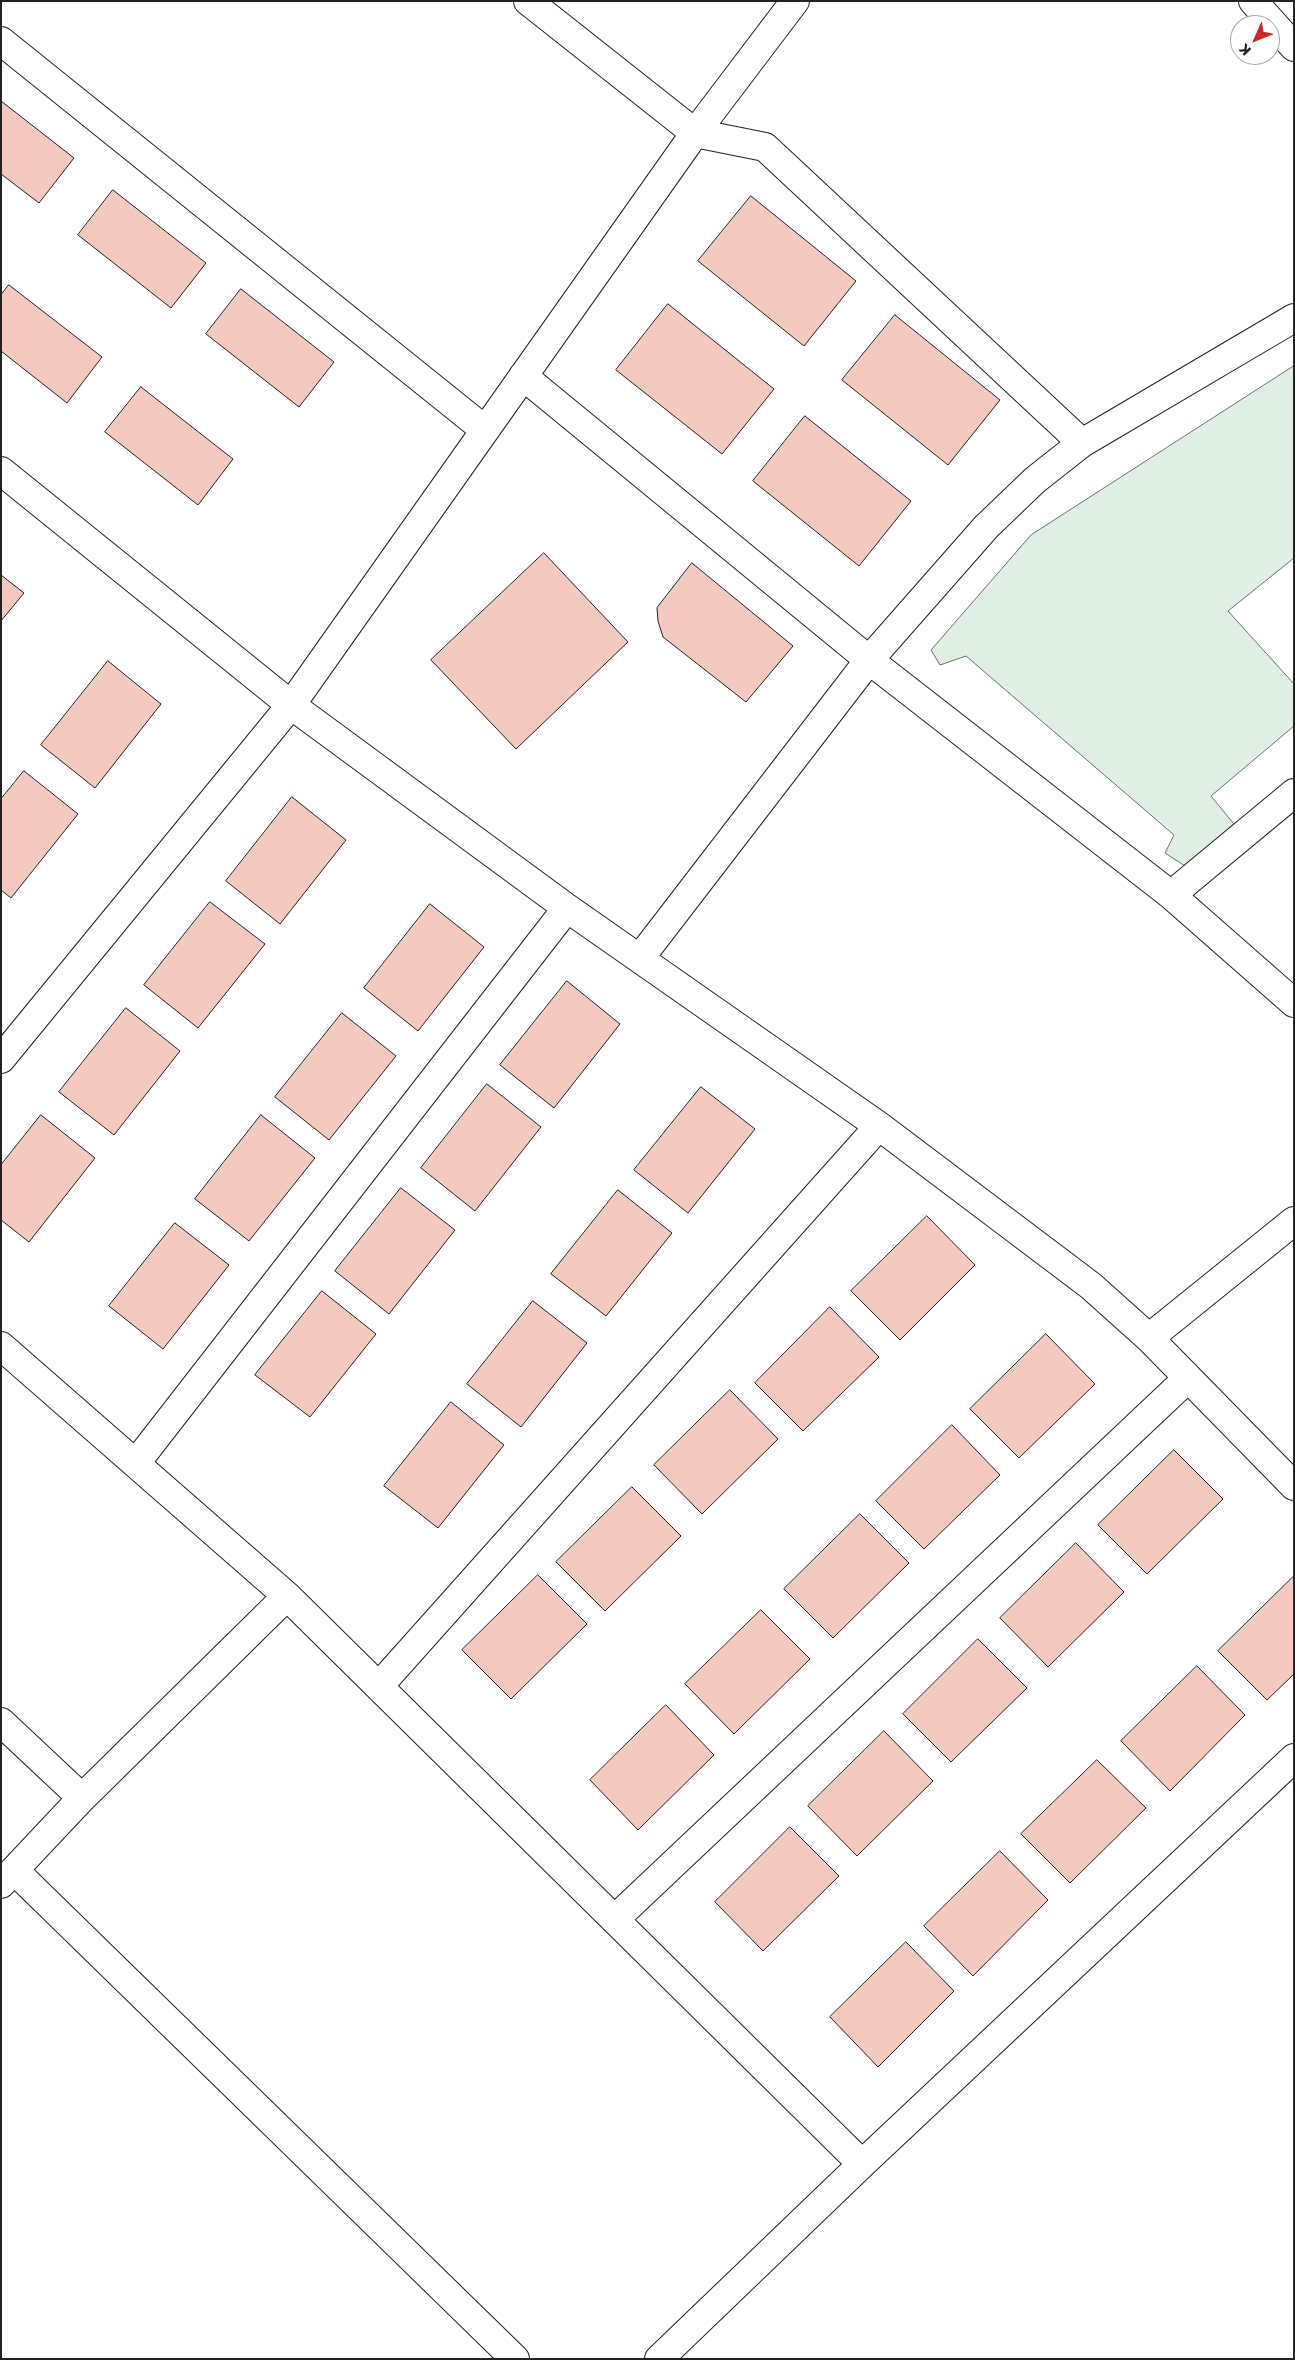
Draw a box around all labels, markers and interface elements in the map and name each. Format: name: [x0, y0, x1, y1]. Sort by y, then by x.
north arrow: [1230, 15, 1280, 65]
text: K: [1234, 39, 1256, 60]

